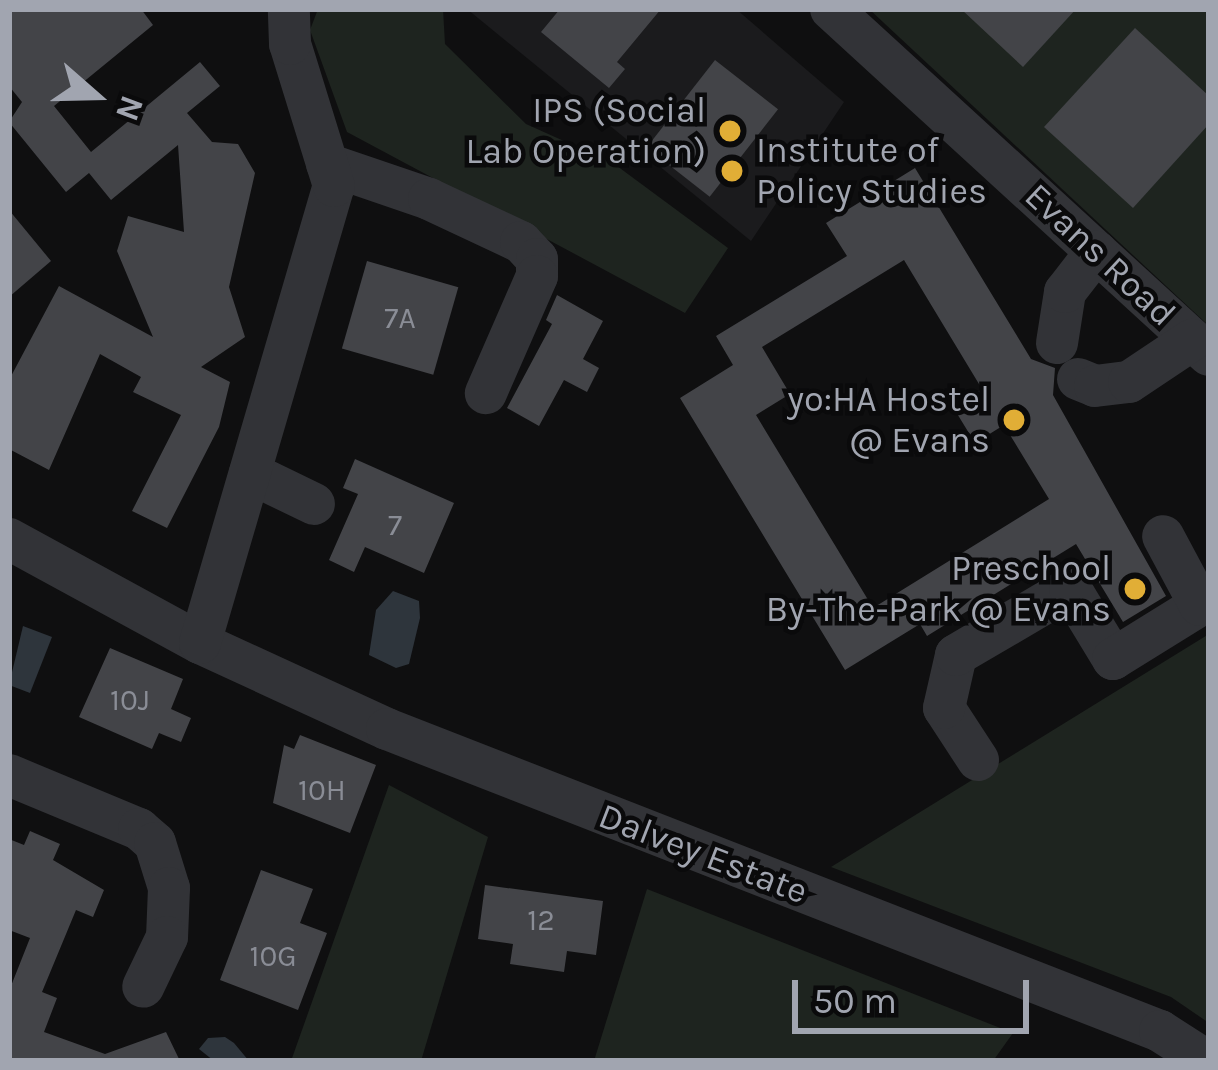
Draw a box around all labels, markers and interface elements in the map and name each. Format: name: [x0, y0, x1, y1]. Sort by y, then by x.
north arrow: [36, 36, 156, 156]
place label: IPS (Social Lab Operation): [465, 88, 706, 173]
text: N: [108, 91, 152, 126]
marker: IPS (Social Lab Operation): [717, 118, 743, 144]
place label: Institute of Policy Studies: [756, 128, 987, 213]
marker: Institute of Policy Studies: [719, 158, 745, 184]
street label: Evans Road: [1016, 174, 1184, 336]
house number: 7A: [384, 300, 416, 336]
place label: yo:HA Hostel @ Evans: [787, 377, 990, 462]
marker: yo:HA Hostel @ Evans: [1001, 407, 1027, 433]
house number: 7: [388, 507, 402, 543]
place label: Preschool By-The-Park @ Evans: [766, 546, 1111, 631]
marker: Preschool By-The-Park @ Evans: [1122, 576, 1148, 602]
house number: 10J: [110, 682, 150, 718]
house number: 10H: [298, 772, 346, 808]
street label: Dalvey Estate: [593, 794, 813, 914]
house number: 12: [527, 902, 555, 938]
house number: 10G: [249, 938, 297, 974]
scale bar: [798, 956, 1035, 1030]
text: 50 m: [813, 980, 897, 1022]

